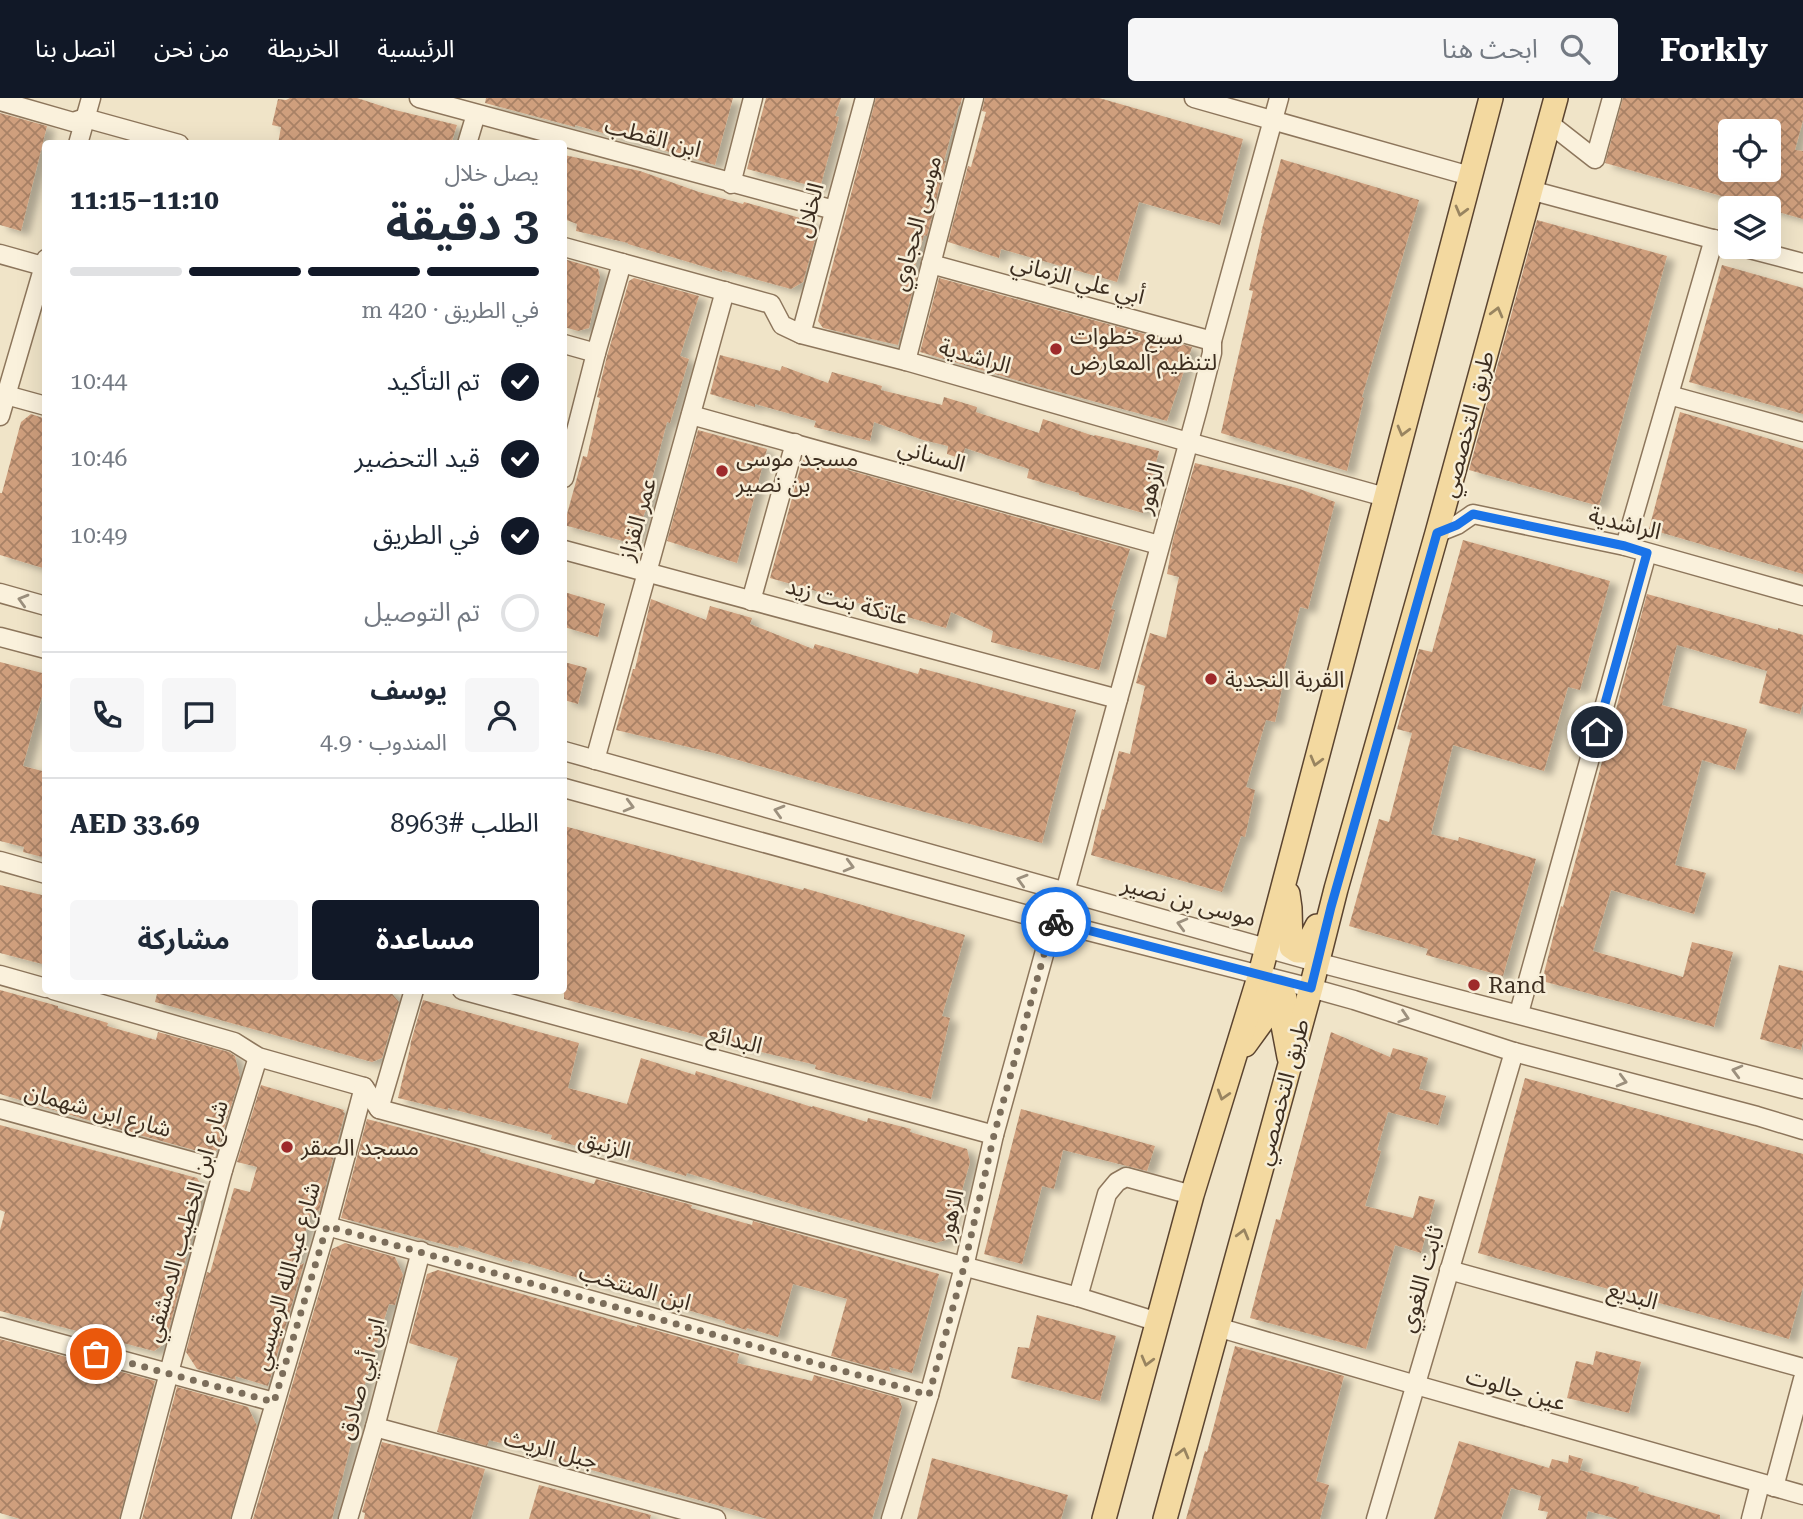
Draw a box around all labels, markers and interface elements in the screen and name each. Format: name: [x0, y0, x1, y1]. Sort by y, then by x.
search box: [1128, 18, 1618, 81]
icon: search: [1556, 30, 1594, 68]
text: Forkly: [1660, 30, 1768, 69]
text: ابحث هنا: [1442, 34, 1538, 64]
text: اتصل بنا: [35, 35, 116, 63]
text: من نحن: [154, 35, 229, 63]
text: الخريطة: [267, 35, 339, 63]
text: الرئيسية: [377, 35, 454, 63]
street label: ابن القطب: [602, 112, 704, 163]
map controls: [1718, 119, 1781, 259]
button: locate: [1718, 119, 1781, 182]
street label: موسى الحجاوي: [885, 153, 951, 295]
text: يصل خلال: [444, 160, 539, 187]
street label: الخلال: [789, 180, 830, 241]
text: 11:10–11:15: [70, 185, 219, 215]
button: layers: [1718, 196, 1781, 259]
text: 3 دقيقة: [386, 197, 539, 251]
one-way arrow: [1454, 205, 1469, 217]
street label: أبي علي الزماني: [1007, 248, 1148, 314]
text: في الطريق · 420 m: [361, 297, 539, 324]
one-way arrow: [1489, 306, 1503, 318]
place label: سبع خطوات لتنظيم المعارض: [1070, 323, 1217, 379]
street label: الراشدية: [936, 333, 1014, 380]
marker: سبع خطوات لتنظيم المعارض: [1048, 341, 1064, 357]
street label: طريق التخصصي: [1435, 348, 1503, 501]
icon: check: [501, 363, 539, 401]
text: تم التأكيد: [387, 366, 480, 396]
text: 10:44: [70, 368, 127, 395]
one-way arrow: [1397, 425, 1411, 437]
street label: السناني: [894, 433, 969, 481]
icon: check: [501, 440, 539, 478]
text: قيد التحضير: [354, 443, 480, 473]
text: 10:46: [70, 445, 127, 472]
place label: مسجد موسى بن نصير: [735, 445, 858, 498]
street label: الزهور: [1130, 459, 1171, 518]
marker: مسجد موسى بن نصير: [714, 463, 730, 479]
street label: عمر القزاز: [613, 475, 662, 565]
street label: الراشدية: [1586, 501, 1664, 546]
icon: check: [501, 517, 539, 555]
text: في الطريق: [373, 520, 480, 550]
text: 10:49: [70, 522, 127, 549]
street label: عاتكة بنت زيد: [783, 572, 911, 631]
one-way arrow: [17, 593, 29, 608]
text: تم التوصيل: [364, 597, 480, 627]
place label: القرية النجدية: [1225, 666, 1344, 693]
marker: القرية النجدية: [1203, 671, 1219, 687]
text: يوسف: [370, 675, 447, 705]
button: phone: [70, 678, 144, 752]
button: chat: [162, 678, 236, 752]
button: person: [465, 678, 539, 752]
pin: [1567, 702, 1627, 762]
icon: home: [1578, 713, 1616, 751]
text: المندوب · 4.9: [320, 729, 447, 756]
one-way arrow: [1310, 755, 1324, 767]
one-way arrow: [623, 798, 635, 812]
one-way arrow: [773, 805, 785, 820]
text: الطلب #8963: [390, 808, 539, 838]
text: AED 33.69: [70, 809, 200, 839]
one-way arrow: [843, 858, 855, 872]
street label: موسى بن نصير: [1118, 870, 1259, 932]
one-way arrow: [1016, 873, 1028, 888]
courier: [1021, 887, 1091, 957]
button: مشاركة: [70, 900, 298, 980]
button: مساعدة: [312, 900, 539, 980]
icon: bike: [1037, 903, 1075, 941]
one-way arrow: [1177, 918, 1189, 933]
place label: Rand: [1488, 972, 1546, 999]
marker: Rand: [1466, 977, 1482, 993]
one-way arrow: [1397, 1008, 1409, 1023]
street label: طريق التخصصي: [1250, 1016, 1318, 1169]
street label: البدائع: [704, 1019, 765, 1063]
one-way arrow: [1731, 1065, 1743, 1079]
one-way arrow: [1616, 1072, 1628, 1087]
street label: شارع ابن شهمان: [21, 1078, 174, 1146]
one-way arrow: [1217, 1089, 1232, 1101]
street label: شارع ابن الخطيب الدمشقي: [139, 1097, 237, 1346]
street label: الزنبق: [576, 1125, 634, 1164]
place label: مسجد الصقر: [300, 1134, 419, 1161]
marker: مسجد الصقر: [279, 1139, 295, 1155]
street label: شارع عبدالله الرميسي: [247, 1179, 329, 1374]
street label: الزهور: [931, 1187, 970, 1245]
street label: ثابت اللغوي: [1393, 1223, 1453, 1336]
one-way arrow: [1234, 1228, 1249, 1240]
street label: ابن المنتخب: [576, 1259, 694, 1316]
street label: البديع: [1604, 1276, 1661, 1318]
street label: ابن أبي صادق: [331, 1315, 394, 1444]
pin: [66, 1324, 126, 1384]
icon: bag: [77, 1335, 115, 1373]
one-way arrow: [1141, 1355, 1155, 1367]
street label: عين جالوت: [1463, 1362, 1569, 1417]
street label: جبل الريث: [501, 1424, 601, 1475]
one-way arrow: [1174, 1447, 1189, 1459]

